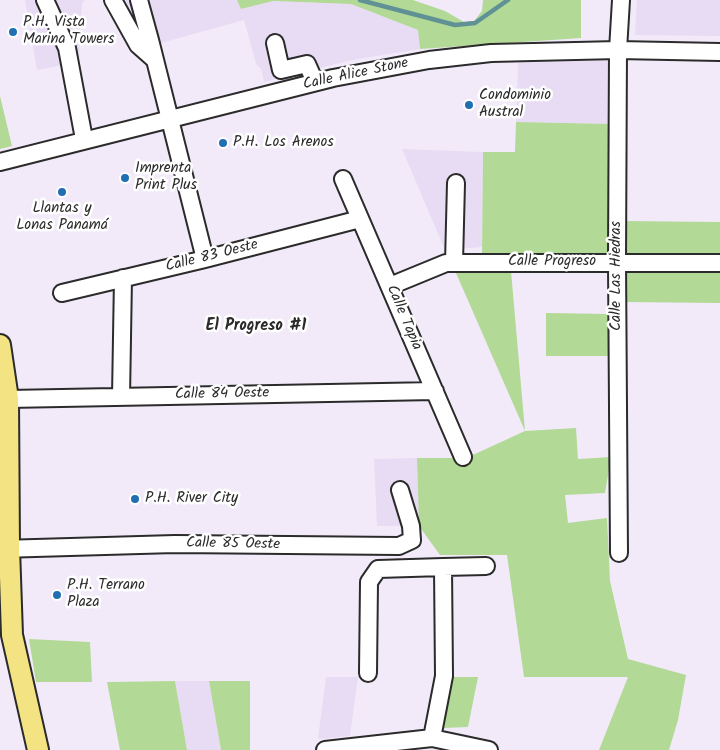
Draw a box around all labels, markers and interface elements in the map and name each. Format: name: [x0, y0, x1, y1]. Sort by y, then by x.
place label: P.H. Vista Marina Towers: [23, 14, 114, 49]
marker: P.H. Vista Marina Towers: [7, 26, 19, 38]
street label: Calle Alice Stone: [302, 55, 410, 95]
place label: Condominio Austral: [479, 87, 551, 122]
marker: Condominio Austral: [463, 99, 475, 111]
place label: P.H. Los Arenos: [233, 134, 334, 152]
marker: P.H. Los Arenos: [217, 137, 229, 149]
place label: Imprenta Print Plus: [135, 160, 197, 195]
marker: Imprenta Print Plus: [119, 172, 131, 184]
marker: Llantas y Lonas Panamá: [56, 186, 68, 198]
place label: Llantas y Lonas Panamá: [16, 200, 108, 235]
street label: Calle Las Hiedras: [608, 221, 626, 331]
street label: Calle 83 Oeste: [164, 237, 260, 277]
street label: Calle Progreso: [508, 253, 596, 271]
street label: Calle Tapia: [381, 283, 425, 353]
district label: El Progreso #1: [206, 317, 306, 337]
street label: Calle 84 Oeste: [175, 385, 269, 405]
place label: P.H. River City: [145, 490, 238, 508]
marker: P.H. River City: [129, 493, 141, 505]
street label: Calle 85 Oeste: [186, 535, 280, 555]
place label: P.H. Terrano Plaza: [67, 577, 145, 612]
marker: P.H. Terrano Plaza: [51, 589, 63, 601]

